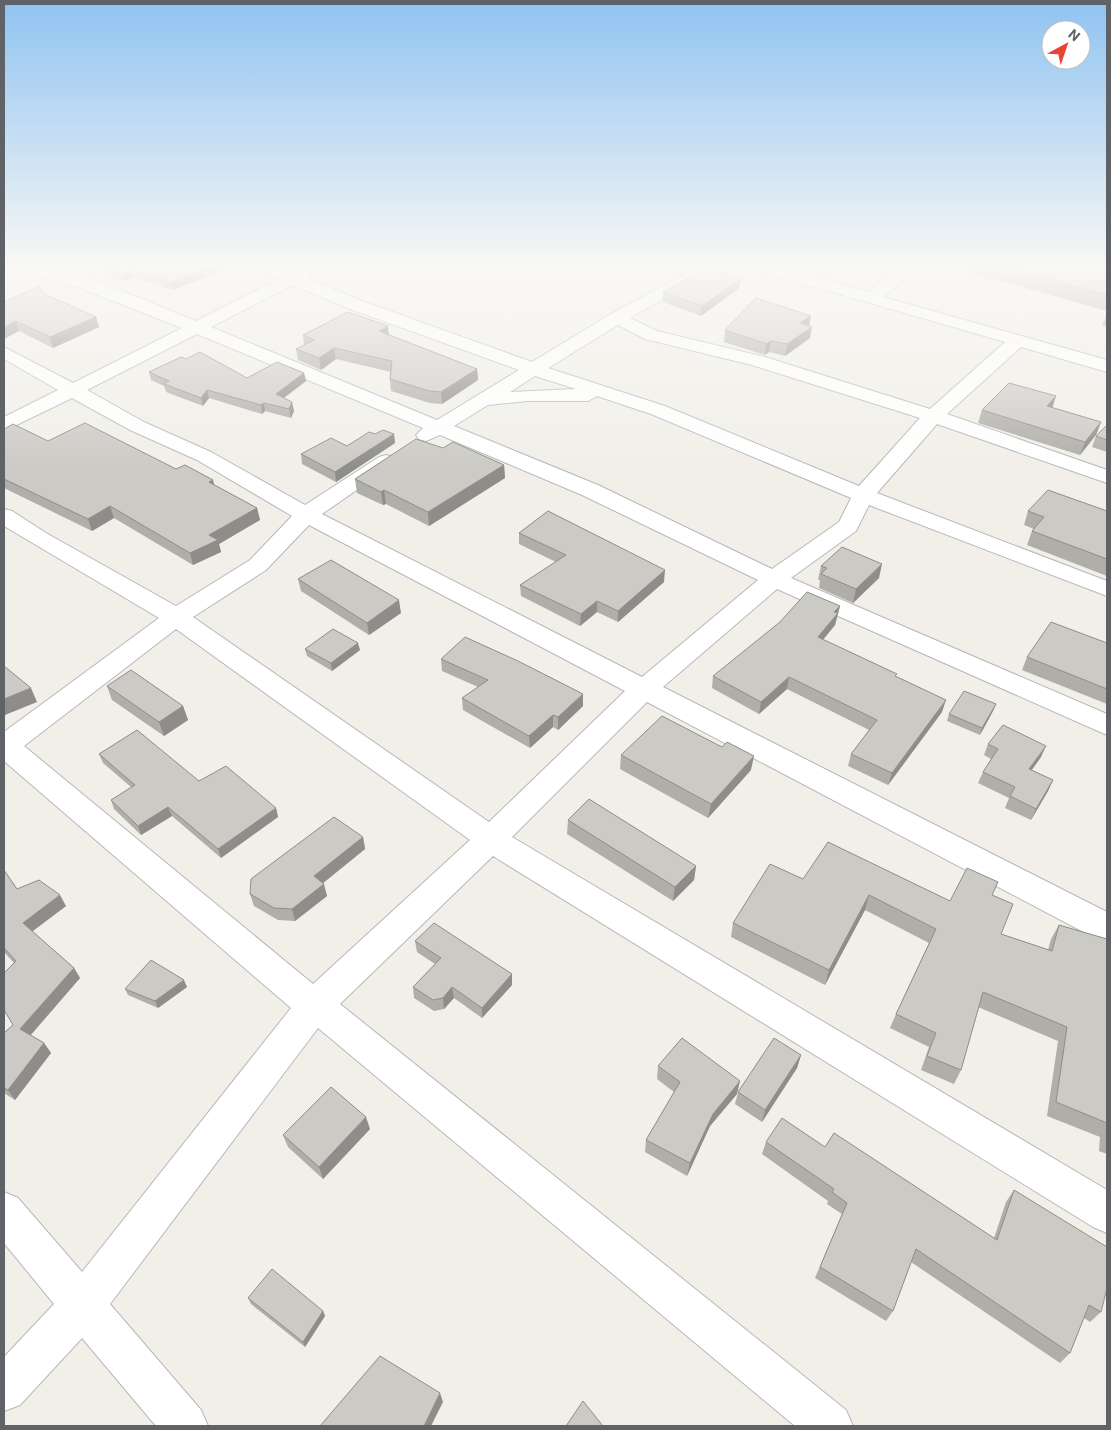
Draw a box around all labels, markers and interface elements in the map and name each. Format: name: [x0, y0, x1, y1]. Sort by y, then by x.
north arrow: [1041, 20, 1091, 70]
text: N: [1065, 26, 1083, 44]

